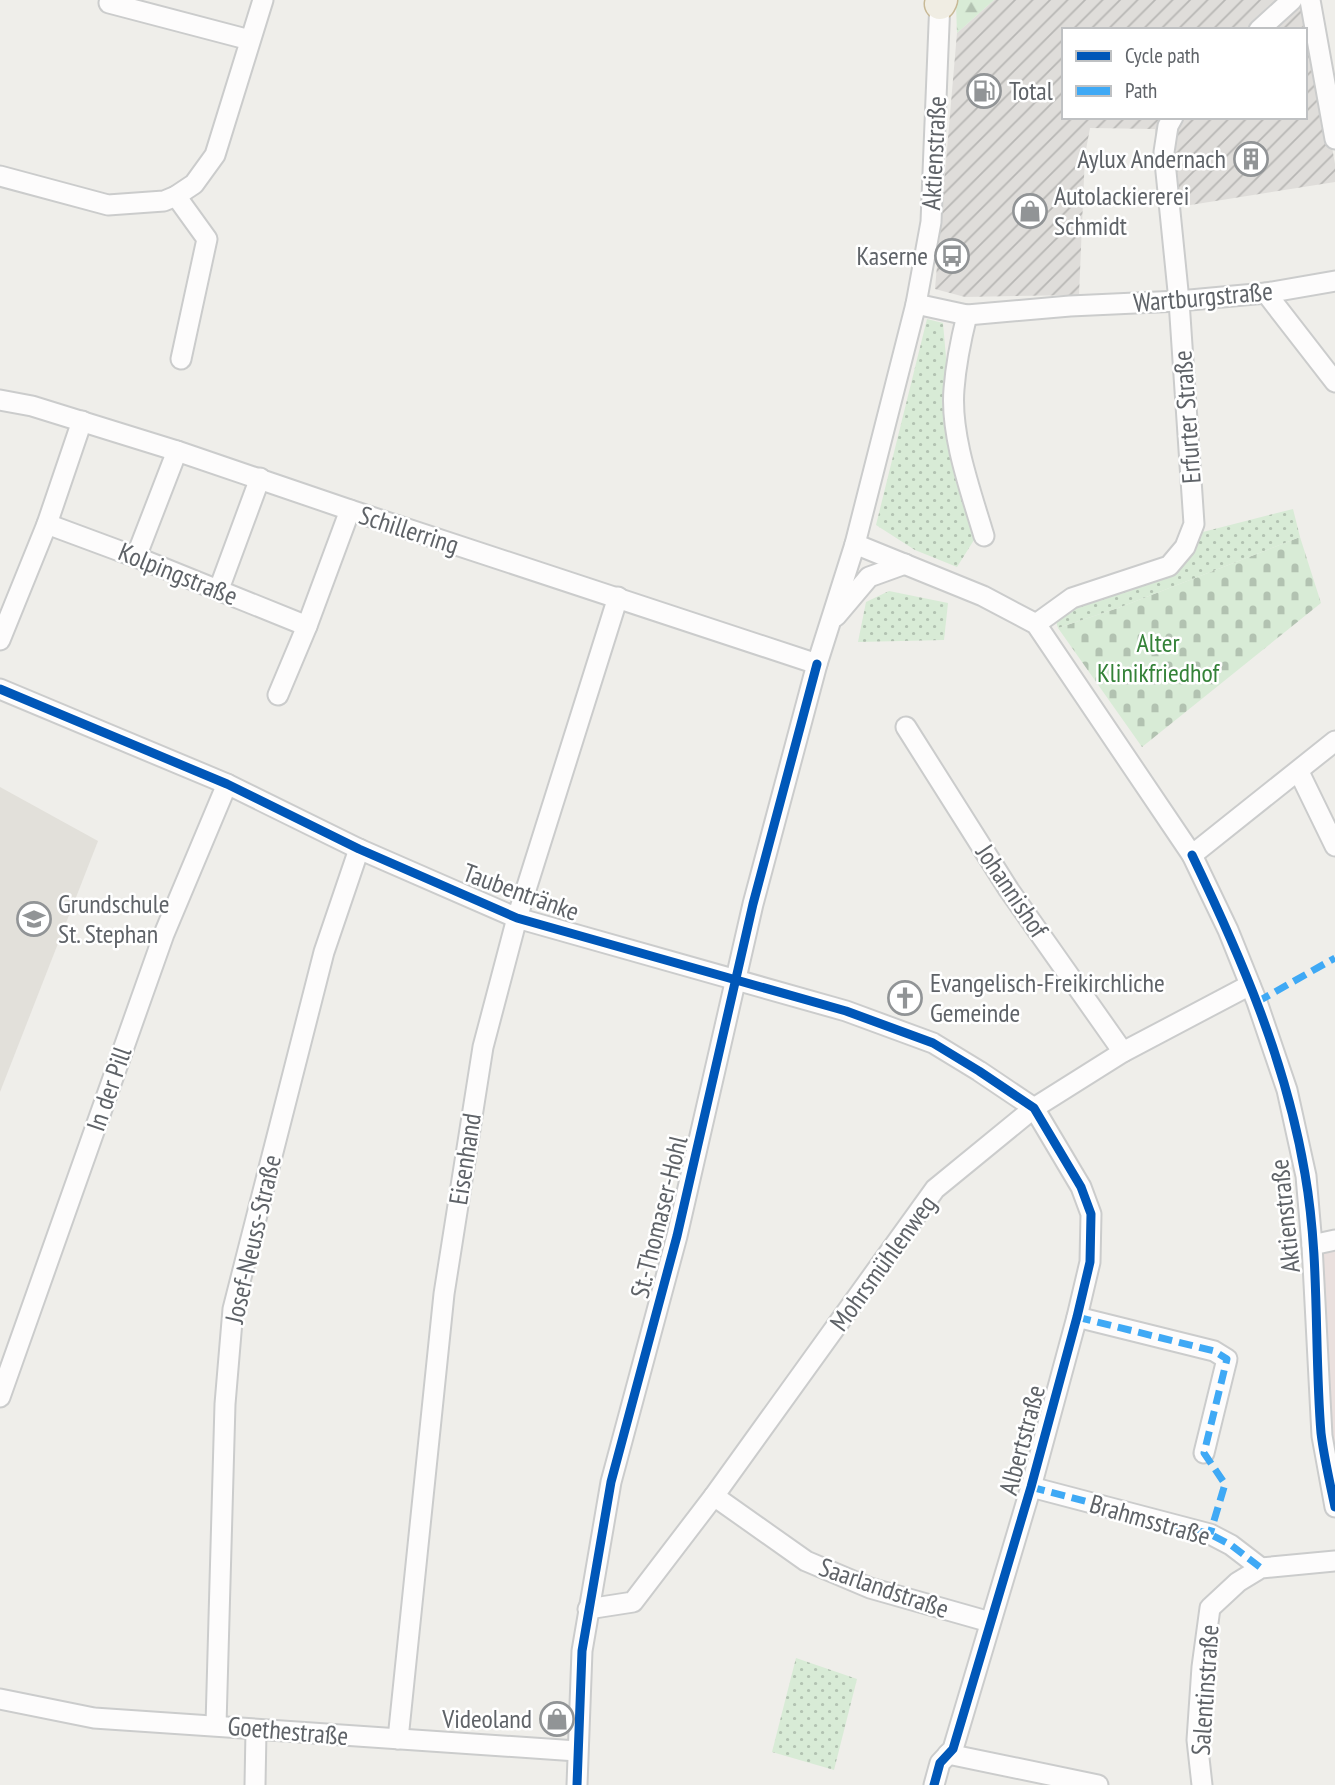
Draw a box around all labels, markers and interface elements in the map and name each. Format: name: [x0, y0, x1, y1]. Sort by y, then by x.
legend: [1062, 28, 1307, 119]
text: Cycle path: [1125, 42, 1200, 69]
fuel station icon: Total: [965, 72, 1003, 110]
place label: Total: [1009, 74, 1053, 107]
text: Path: [1125, 77, 1157, 104]
street label: Aktienstraße: [914, 95, 953, 211]
building icon: Aylux Andernach: [1232, 140, 1270, 178]
place label: Aylux Andernach: [1077, 142, 1226, 175]
place label: Autolackiererei Schmidt: [1054, 179, 1189, 242]
shop icon: Autolackiererei Schmidt: [1011, 192, 1049, 230]
bus stop icon: Kaserne: [933, 237, 971, 275]
place label: Kaserne: [857, 239, 928, 272]
street label: Wartburgstraße: [1132, 274, 1274, 319]
street label: Erfurter Straße: [1165, 349, 1208, 485]
street label: Schillerring: [355, 498, 463, 561]
street label: Kolpingstraße: [114, 535, 243, 612]
park label: Alter Klinikfriedhof: [1097, 626, 1220, 689]
street label: Johannishof: [969, 837, 1056, 945]
street label: Taubentränke: [459, 855, 584, 928]
place label: Grundschule St. Stephan: [58, 887, 169, 950]
school or university icon: Grundschule St. Stephan: [15, 900, 53, 938]
place label: Evangelisch-Freikirchliche Gemeinde: [930, 966, 1165, 1029]
church icon: Evangelisch-Freikirchliche Gemeinde: [886, 979, 924, 1017]
street label: In der Pill: [79, 1042, 138, 1135]
street label: Eisenhand: [441, 1111, 488, 1207]
street label: St.-Thomaser-Hohl: [622, 1132, 695, 1301]
street label: Josef-Neuss-Straße: [217, 1152, 288, 1327]
street label: Aktienstraße: [1262, 1158, 1307, 1275]
street label: Mohrsmühlenweg: [822, 1188, 943, 1337]
street label: Albertstraße: [991, 1381, 1052, 1498]
street label: Brahmsstraße: [1086, 1487, 1214, 1552]
street label: Saarlandstraße: [815, 1550, 953, 1625]
street label: Salentinstraße: [1183, 1624, 1226, 1756]
shop icon: Videoland: [538, 1700, 576, 1738]
place label: Videoland: [441, 1702, 532, 1735]
street label: Goethestraße: [226, 1709, 350, 1752]

